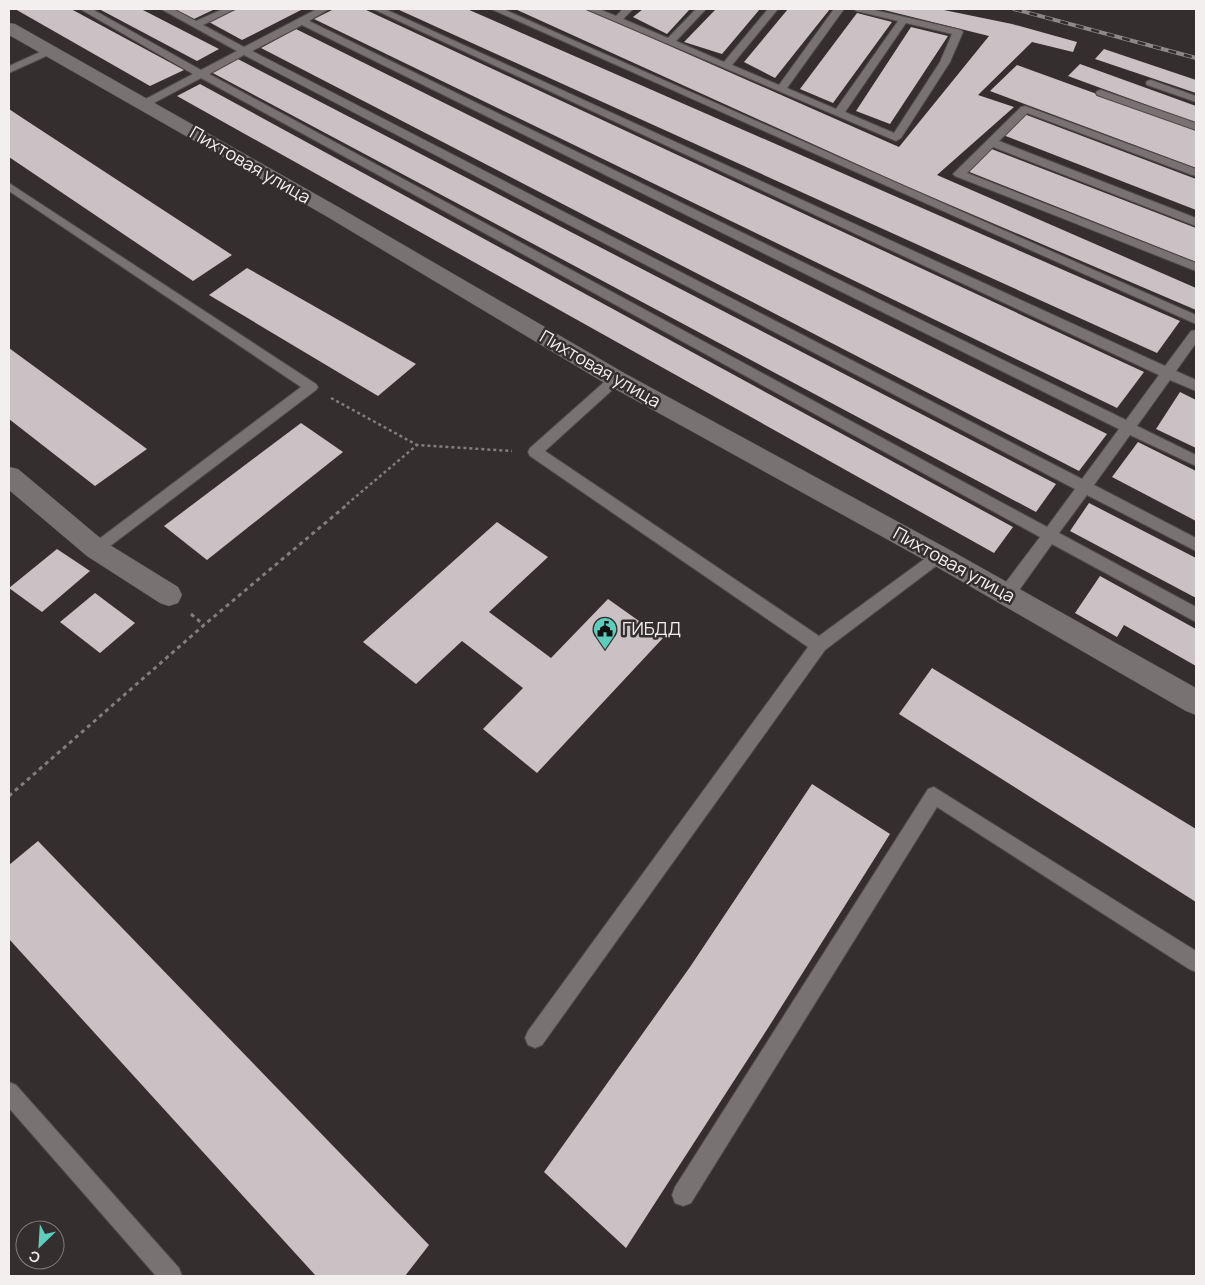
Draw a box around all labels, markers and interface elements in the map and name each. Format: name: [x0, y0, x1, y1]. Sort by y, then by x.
street label: Пихтовая улица: [186, 120, 315, 208]
street label: Пихтовая улица: [536, 324, 665, 412]
street label: Пихтовая улица: [889, 521, 1020, 608]
public building icon: ГИБДД: [592, 616, 618, 650]
place label: ГИБДД: [622, 616, 681, 640]
north arrow: [15, 1220, 65, 1270]
text: С: [26, 1246, 43, 1268]

